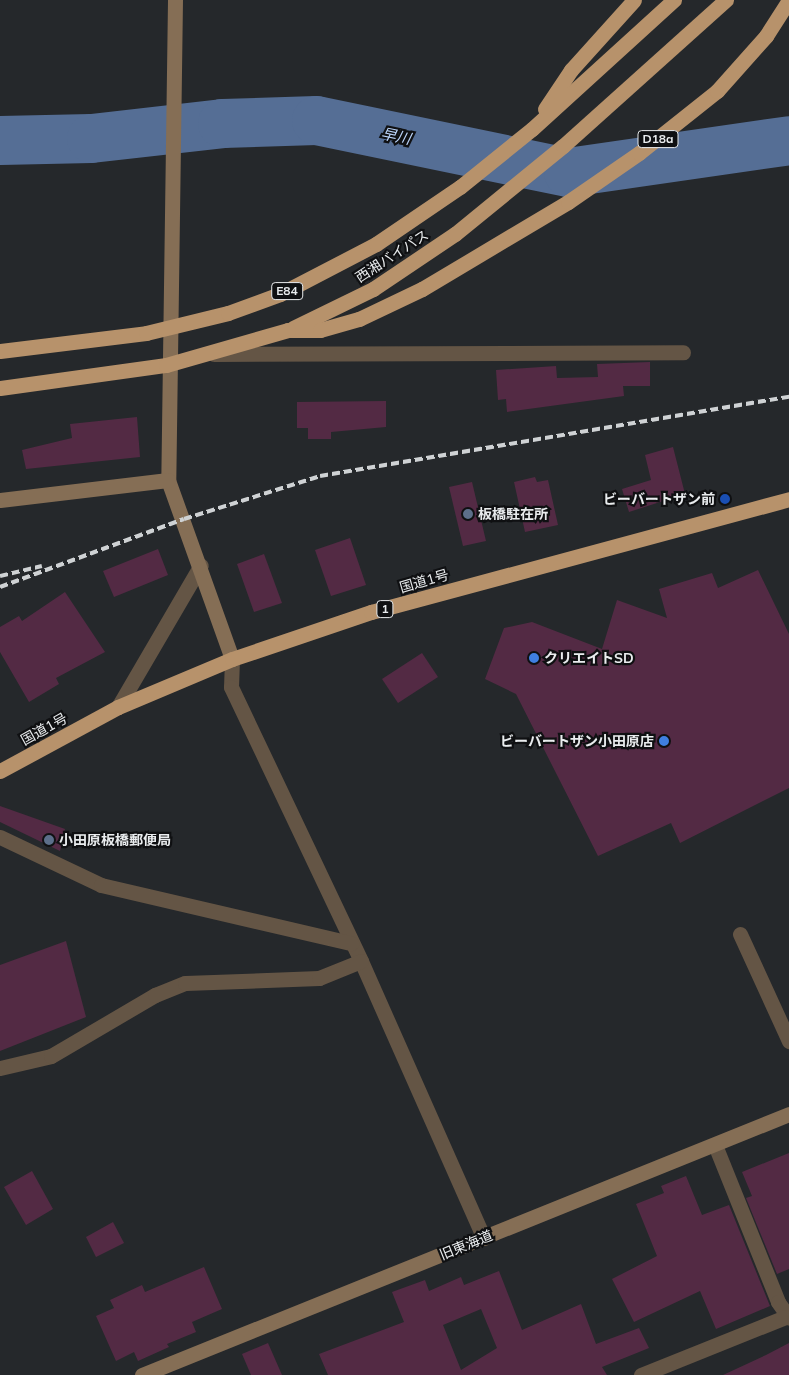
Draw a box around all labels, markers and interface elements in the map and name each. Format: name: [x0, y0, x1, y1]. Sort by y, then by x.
water label: 早川: [379, 124, 413, 148]
road number: D18a: [637, 130, 679, 148]
street label: 西湘バイパス: [352, 226, 432, 286]
road number: E84: [271, 282, 303, 300]
place label: ビーバートザン前: [603, 491, 715, 507]
marker: ビーバートザン前: [719, 493, 731, 505]
place label: 板橋駐在所: [478, 506, 548, 522]
marker: 板橋駐在所: [462, 508, 474, 520]
street label: 国道1号: [397, 566, 451, 596]
road number: 1: [376, 600, 394, 618]
place label: クリエイトSD: [544, 650, 634, 666]
marker: クリエイトSD: [528, 652, 540, 664]
street label: 国道1号: [18, 709, 70, 749]
place label: ビーバートザン小田原店: [500, 733, 654, 749]
marker: ビーバートザン小田原店: [658, 735, 670, 747]
place label: 小田原板橋郵便局: [59, 832, 171, 848]
marker: 小田原板橋郵便局: [43, 834, 55, 846]
street label: 旧東海道: [437, 1227, 495, 1263]

